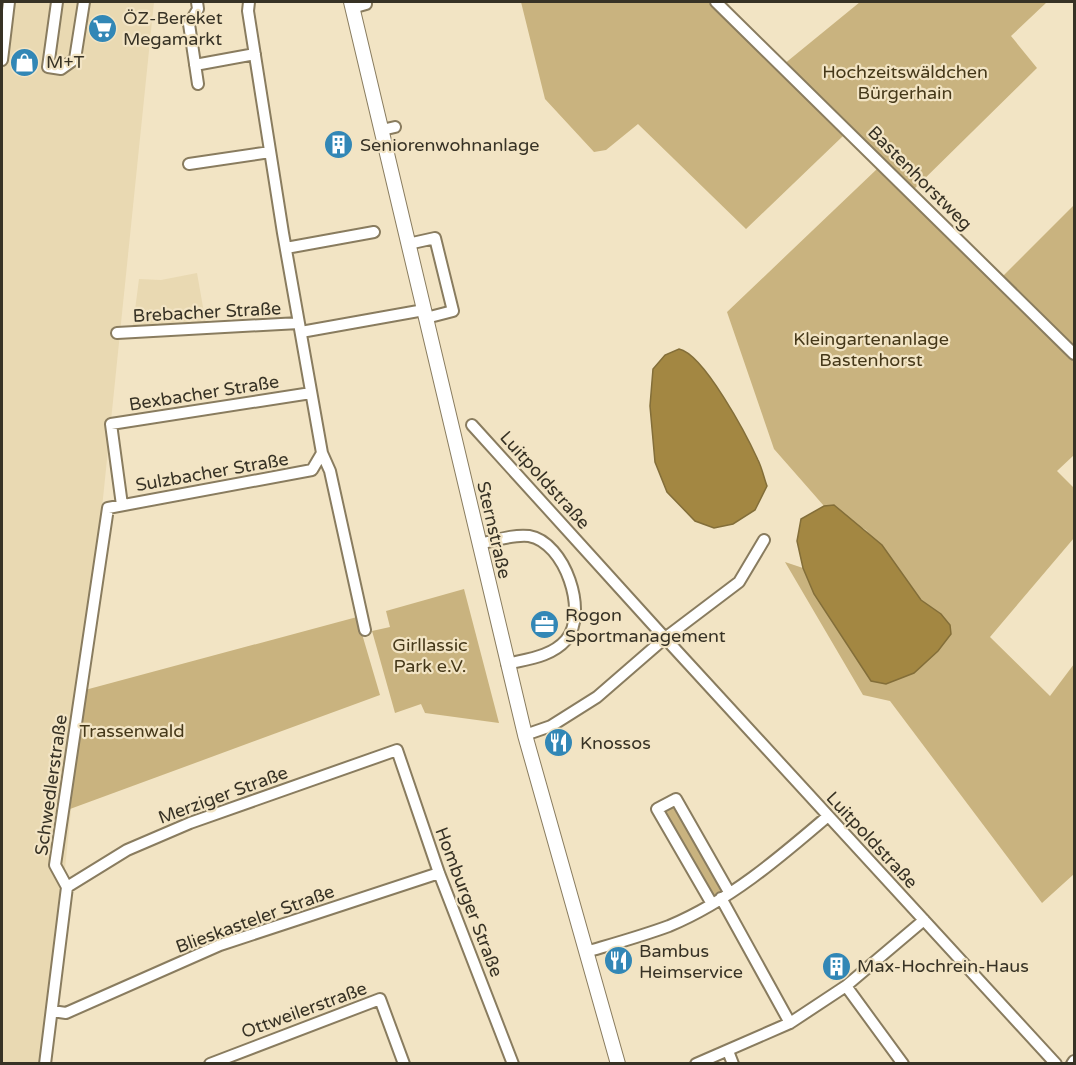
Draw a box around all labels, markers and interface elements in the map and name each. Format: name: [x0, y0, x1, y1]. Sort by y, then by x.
place label: ÖZ-Bereket Megamarkt: [123, 7, 223, 50]
supermarket icon: ÖZ-Bereket Megamarkt: [86, 12, 118, 44]
shop icon: M+T: [9, 46, 41, 78]
place label: M+T: [46, 51, 85, 73]
park label: Hochzeitswäldchen Bürgerhain: [822, 61, 988, 104]
street label: Bastenhorstweg: [863, 121, 977, 235]
building icon: Seniorenwohnanlage: [323, 129, 355, 161]
place label: Seniorenwohnanlage: [360, 134, 540, 156]
street label: Brebacher Straße: [132, 297, 282, 327]
park label: Kleingartenanlage Bastenhorst: [793, 328, 949, 371]
street label: Bexbacher Straße: [127, 370, 281, 416]
street label: Luitpoldstraße: [495, 426, 595, 534]
street label: Sulzbacher Straße: [134, 448, 290, 496]
street label: Sternstraße: [472, 479, 516, 581]
place label: Rogon Sportmanagement: [565, 604, 726, 647]
office icon: Rogon Sportmanagement: [528, 609, 560, 641]
park label: Girllassic Park e.V.: [392, 634, 468, 677]
street label: Schwedlerstraße: [30, 713, 72, 857]
park label: Trassenwald: [79, 720, 185, 742]
restaurant icon: Knossos: [543, 727, 575, 759]
place label: Knossos: [580, 732, 651, 754]
street label: Merziger Straße: [155, 761, 291, 829]
street label: Luitpoldstraße: [822, 787, 922, 893]
street label: Homburger Straße: [430, 824, 508, 980]
street label: Blieskasteler Straße: [173, 880, 337, 958]
place label: Bambus Heimservice: [639, 940, 743, 983]
restaurant icon: Bambus Heimservice: [602, 945, 634, 977]
building icon: Max-Hochrein-Haus: [820, 950, 852, 982]
place label: Max-Hochrein-Haus: [857, 955, 1029, 977]
street label: Ottweilerstraße: [238, 977, 370, 1043]

